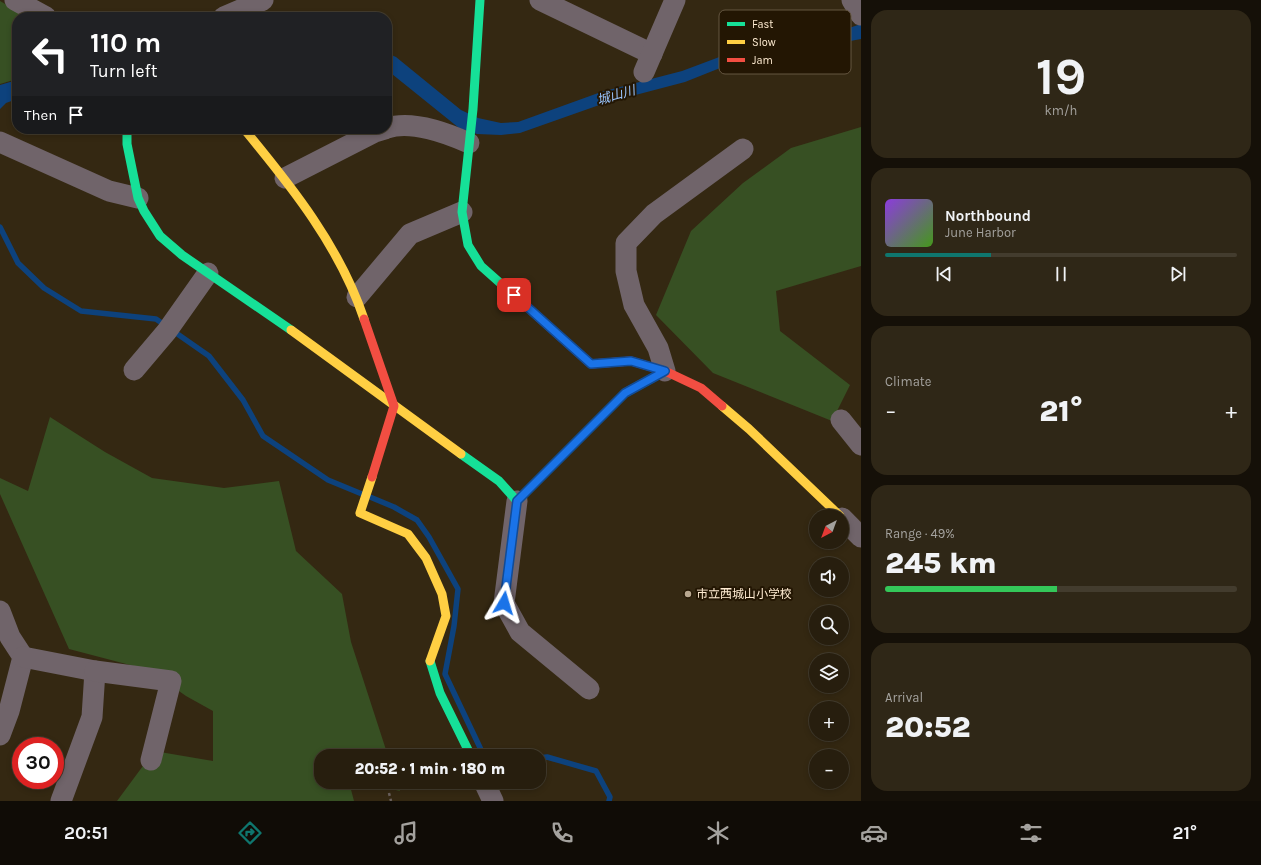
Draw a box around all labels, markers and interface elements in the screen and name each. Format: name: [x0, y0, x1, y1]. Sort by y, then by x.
legend: [719, 10, 851, 74]
text: Fast: [752, 18, 773, 31]
text: 110 m: [90, 26, 161, 59]
icon: left: [24, 28, 76, 80]
text: Slow: [752, 36, 776, 49]
text: 19: [1036, 46, 1086, 107]
text: Jam: [752, 54, 773, 67]
text: Turn left: [90, 60, 158, 82]
water label: 城山川: [595, 82, 639, 108]
text: km/h: [1045, 103, 1077, 118]
icon: arrive: [65, 104, 87, 126]
text: Then: [24, 106, 57, 124]
text: Northbound: [945, 207, 1031, 225]
text: June Harbor: [945, 225, 1016, 240]
icon: previous: [933, 263, 955, 285]
icon: pause: [1050, 263, 1072, 285]
icon: next: [1167, 263, 1189, 285]
pin: [497, 278, 531, 312]
icon: arrive: [503, 284, 525, 306]
text: Climate: [885, 374, 931, 389]
text: 21°: [1039, 393, 1083, 429]
text: −: [885, 398, 897, 424]
text: +: [1225, 398, 1237, 424]
north arrow: [809, 509, 849, 549]
map controls: [809, 509, 849, 789]
text: Range · 49%: [885, 526, 955, 541]
text: 245 km: [885, 545, 997, 581]
button: sound: [809, 557, 849, 597]
position arrow: [483, 582, 525, 624]
place label: 市立西城山小学校: [696, 587, 792, 601]
marker: 市立西城山小学校: [683, 589, 693, 599]
button: search: [809, 605, 849, 645]
button: layers: [809, 653, 849, 693]
text: Arrival: [885, 690, 923, 705]
button: +: [809, 701, 849, 741]
text: 20:52: [885, 709, 970, 745]
speed limit sign: 30: [12, 737, 64, 789]
button: −: [809, 749, 849, 789]
text: 20:52 · 1 min · 180 m: [355, 760, 505, 778]
icon: directions: [236, 819, 264, 847]
icon: music: [392, 819, 420, 847]
icon: phone: [548, 819, 576, 847]
icon: climate: [704, 819, 732, 847]
icon: car: [860, 819, 888, 847]
icon: filters: [1017, 819, 1045, 847]
text: 20:51: [64, 822, 108, 844]
text: 21°: [1173, 822, 1197, 844]

